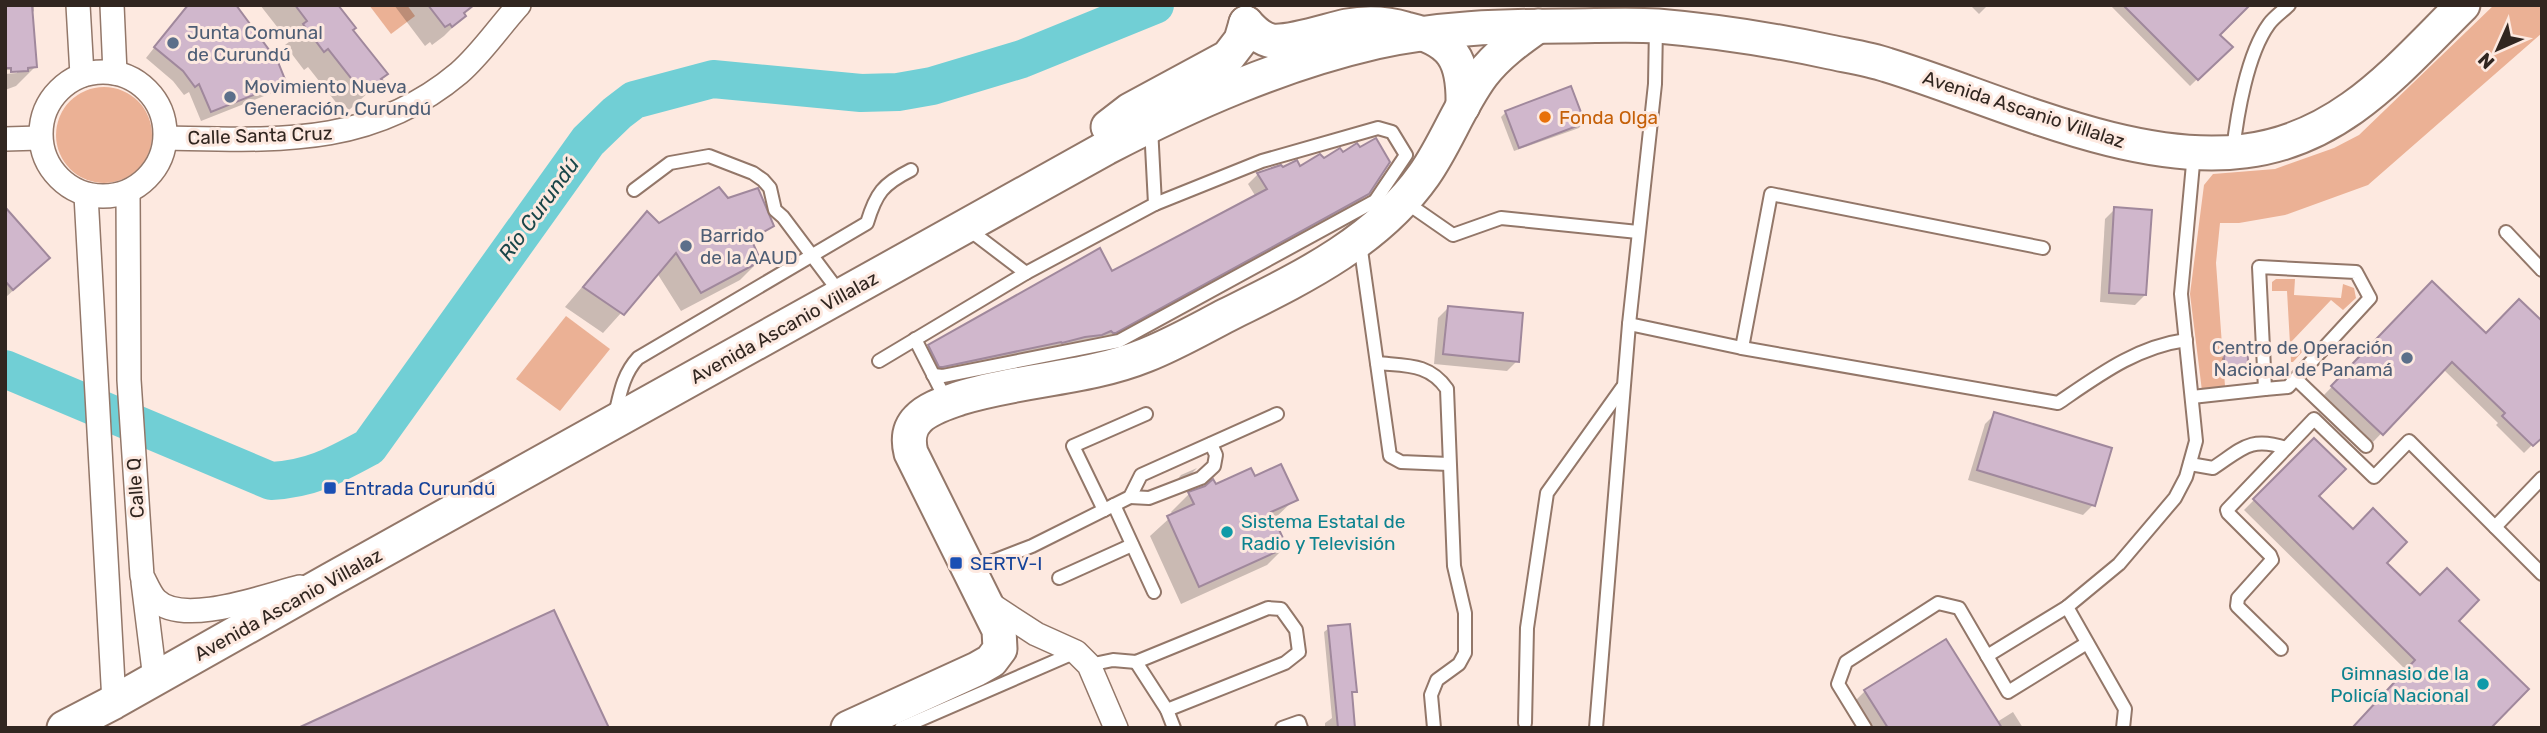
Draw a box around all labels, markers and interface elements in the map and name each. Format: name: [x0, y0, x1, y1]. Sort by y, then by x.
north arrow: [2463, 14, 2533, 84]
place label: Junta Comunal de Curundú: [187, 21, 323, 66]
marker: Junta Comunal de Curundú: [165, 35, 181, 51]
text: N: [2473, 48, 2499, 74]
street label: Avenida Ascanio Villalaz: [1920, 66, 2128, 153]
place label: Movimiento Nueva Generación, Curundú: [244, 75, 431, 120]
marker: Movimiento Nueva Generación, Curundú: [222, 89, 238, 105]
place label: Fonda Olga: [1559, 106, 1658, 129]
marker: Fonda Olga: [1537, 109, 1553, 125]
street label: Calle Santa Cruz: [187, 121, 333, 150]
water label: Río Curundú: [493, 152, 585, 265]
place label: Barrido de la AAUD: [700, 224, 797, 269]
marker: Barrido de la AAUD: [678, 238, 694, 254]
street label: Avenida Ascanio Villalaz: [686, 266, 882, 389]
place label: Centro de Operación Nacional de Panamá: [2212, 336, 2393, 381]
marker: Centro de Operación Nacional de Panamá: [2399, 350, 2415, 366]
street label: Calle Q: [122, 457, 149, 519]
place label: Entrada Curundú: [344, 477, 495, 500]
marker: Entrada Curundú: [322, 480, 338, 496]
place label: Sistema Estatal de Radio y Televisión: [1241, 510, 1405, 555]
marker: Sistema Estatal de Radio y Televisión: [1219, 524, 1235, 540]
street label: Avenida Ascanio Villalaz: [190, 543, 386, 666]
place label: SERTV-I: [970, 552, 1043, 575]
marker: SERTV-I: [948, 555, 964, 571]
place label: Gimnasio de la Policía Nacional: [2330, 662, 2469, 707]
marker: Gimnasio de la Policía Nacional: [2475, 676, 2491, 692]

